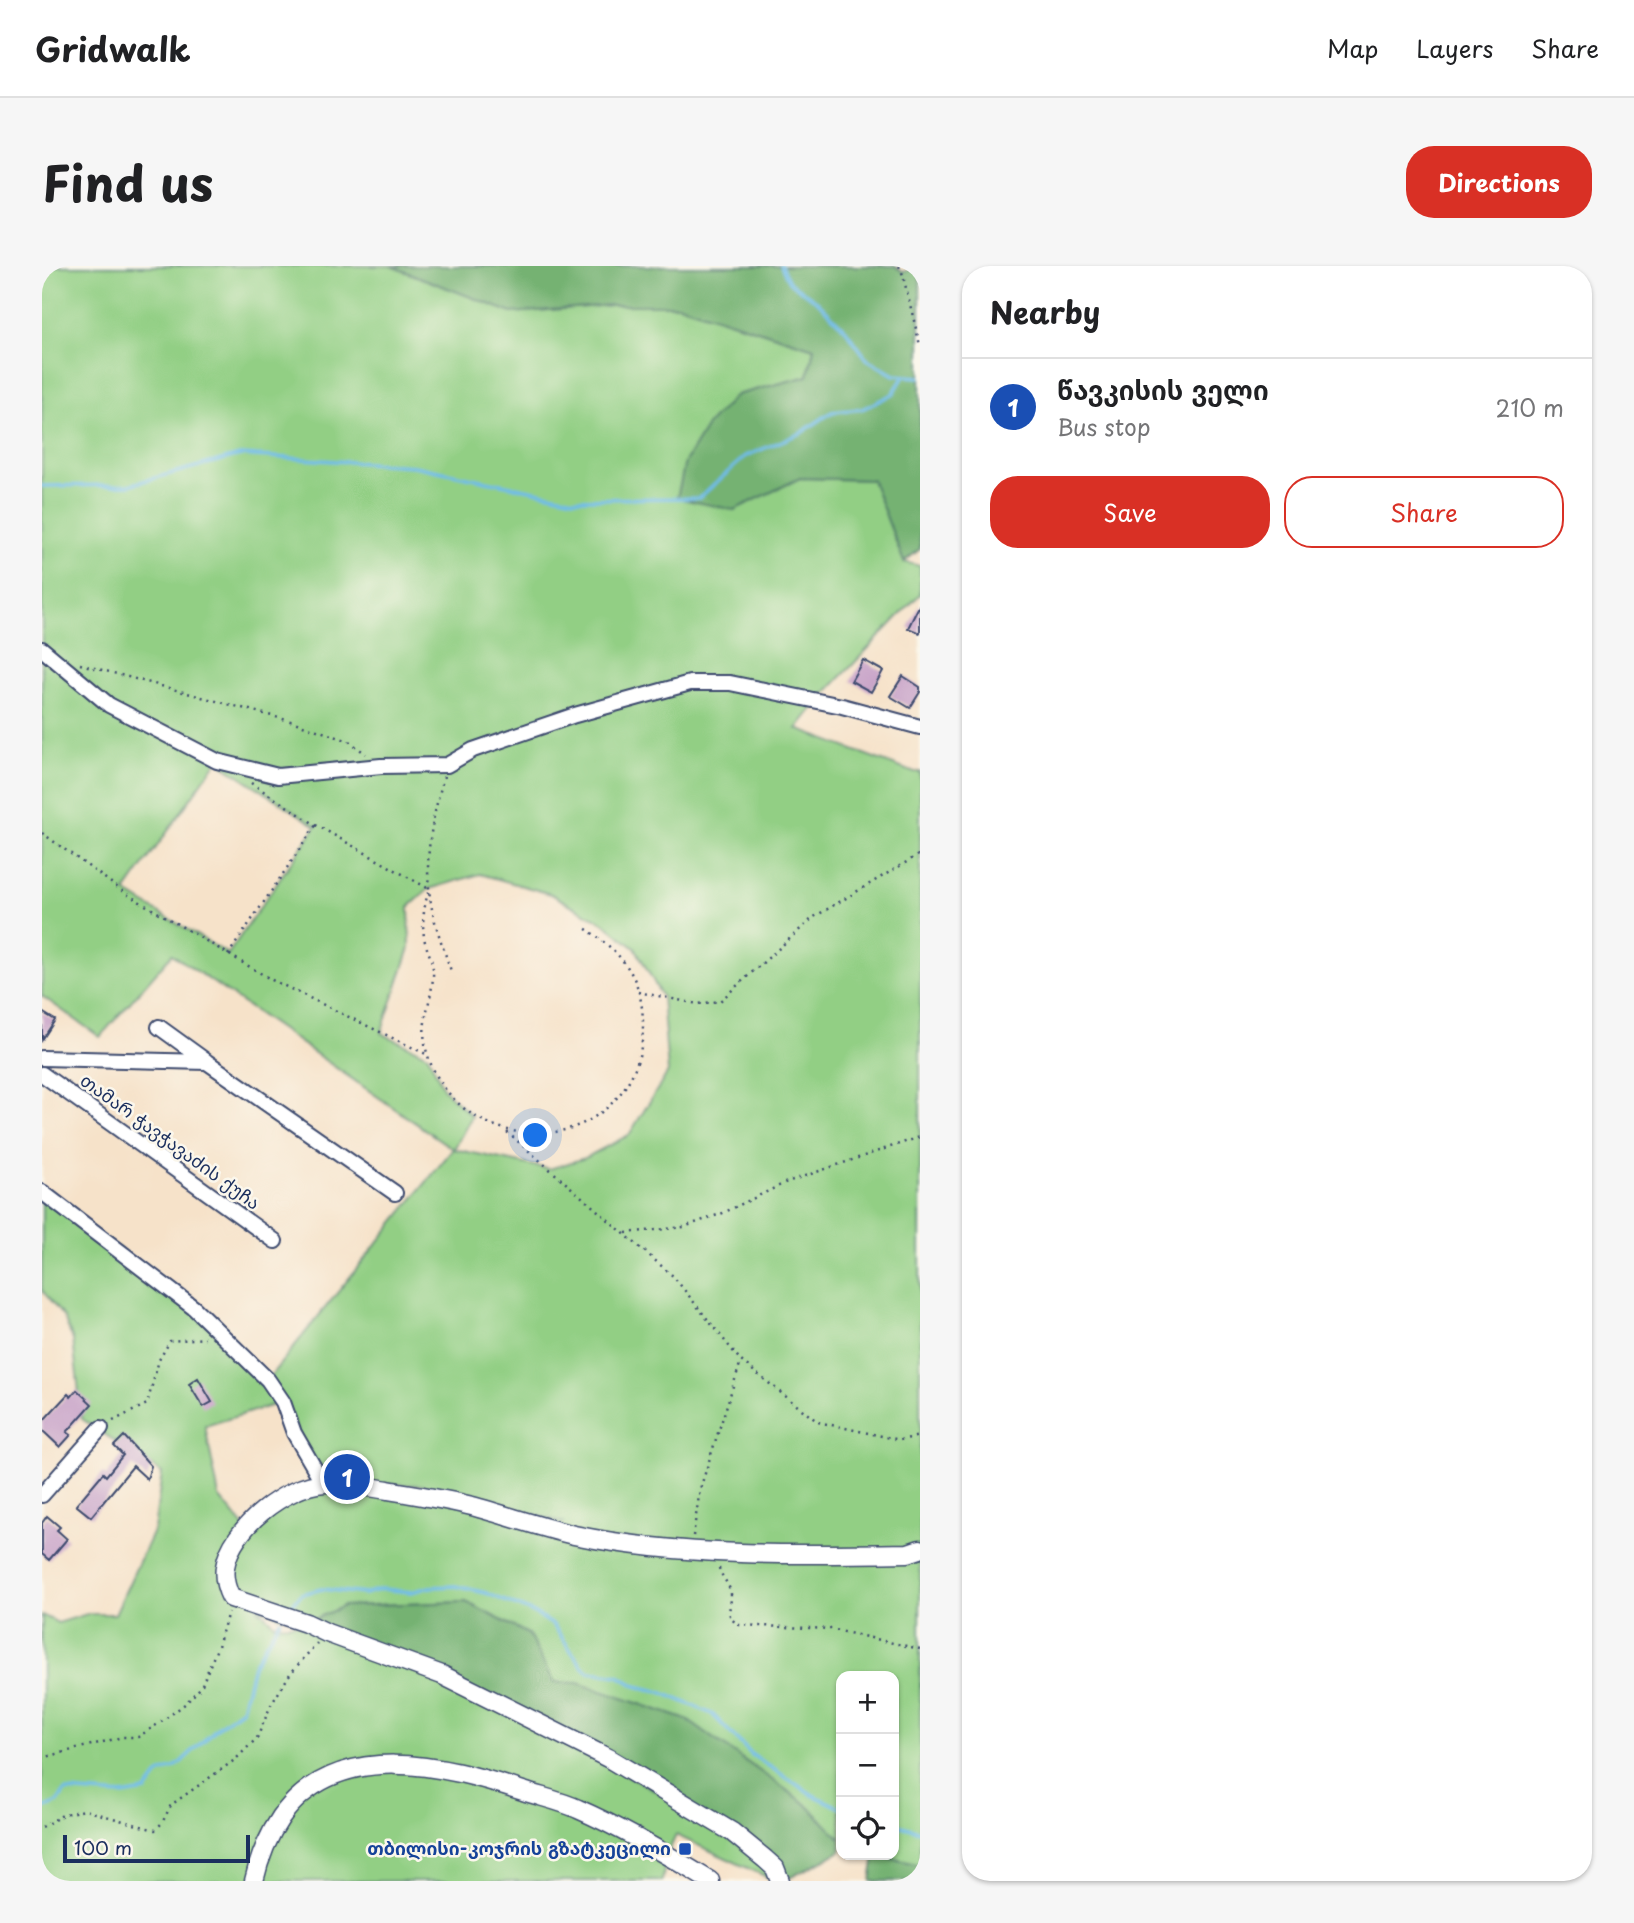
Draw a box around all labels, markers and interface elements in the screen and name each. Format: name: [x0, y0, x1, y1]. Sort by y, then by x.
text: Gridwalk: [35, 23, 191, 73]
text: Map: [1327, 30, 1378, 66]
text: Layers: [1416, 30, 1493, 66]
text: Share: [1531, 30, 1599, 66]
text: Find us: [42, 145, 213, 219]
button: Directions: [1406, 146, 1592, 218]
text: Nearby: [990, 289, 1100, 334]
text: წავკისის ველი: [1057, 370, 1269, 409]
text: 1: [1008, 390, 1019, 425]
text: 210 m: [1496, 390, 1564, 425]
text: Bus stop: [1057, 409, 1151, 444]
button: Save: [990, 476, 1270, 548]
button: Share: [1284, 476, 1564, 548]
street label: თამარ ჭავჭავაძის ქუჩა: [75, 1066, 266, 1215]
your location: [518, 1118, 552, 1152]
pin: 1: [324, 1451, 370, 1503]
map controls: [836, 1671, 899, 1860]
button: +: [836, 1671, 899, 1734]
button: −: [836, 1734, 899, 1797]
button: locate: [836, 1797, 899, 1860]
scale bar: [63, 1832, 250, 1864]
text: 100 m: [74, 1833, 132, 1861]
place label: თბილისი-კოჯრის გზატკეცილი: [367, 1834, 671, 1861]
marker: თბილისი-კოჯრის გზატკეცილი: [677, 1841, 693, 1857]

